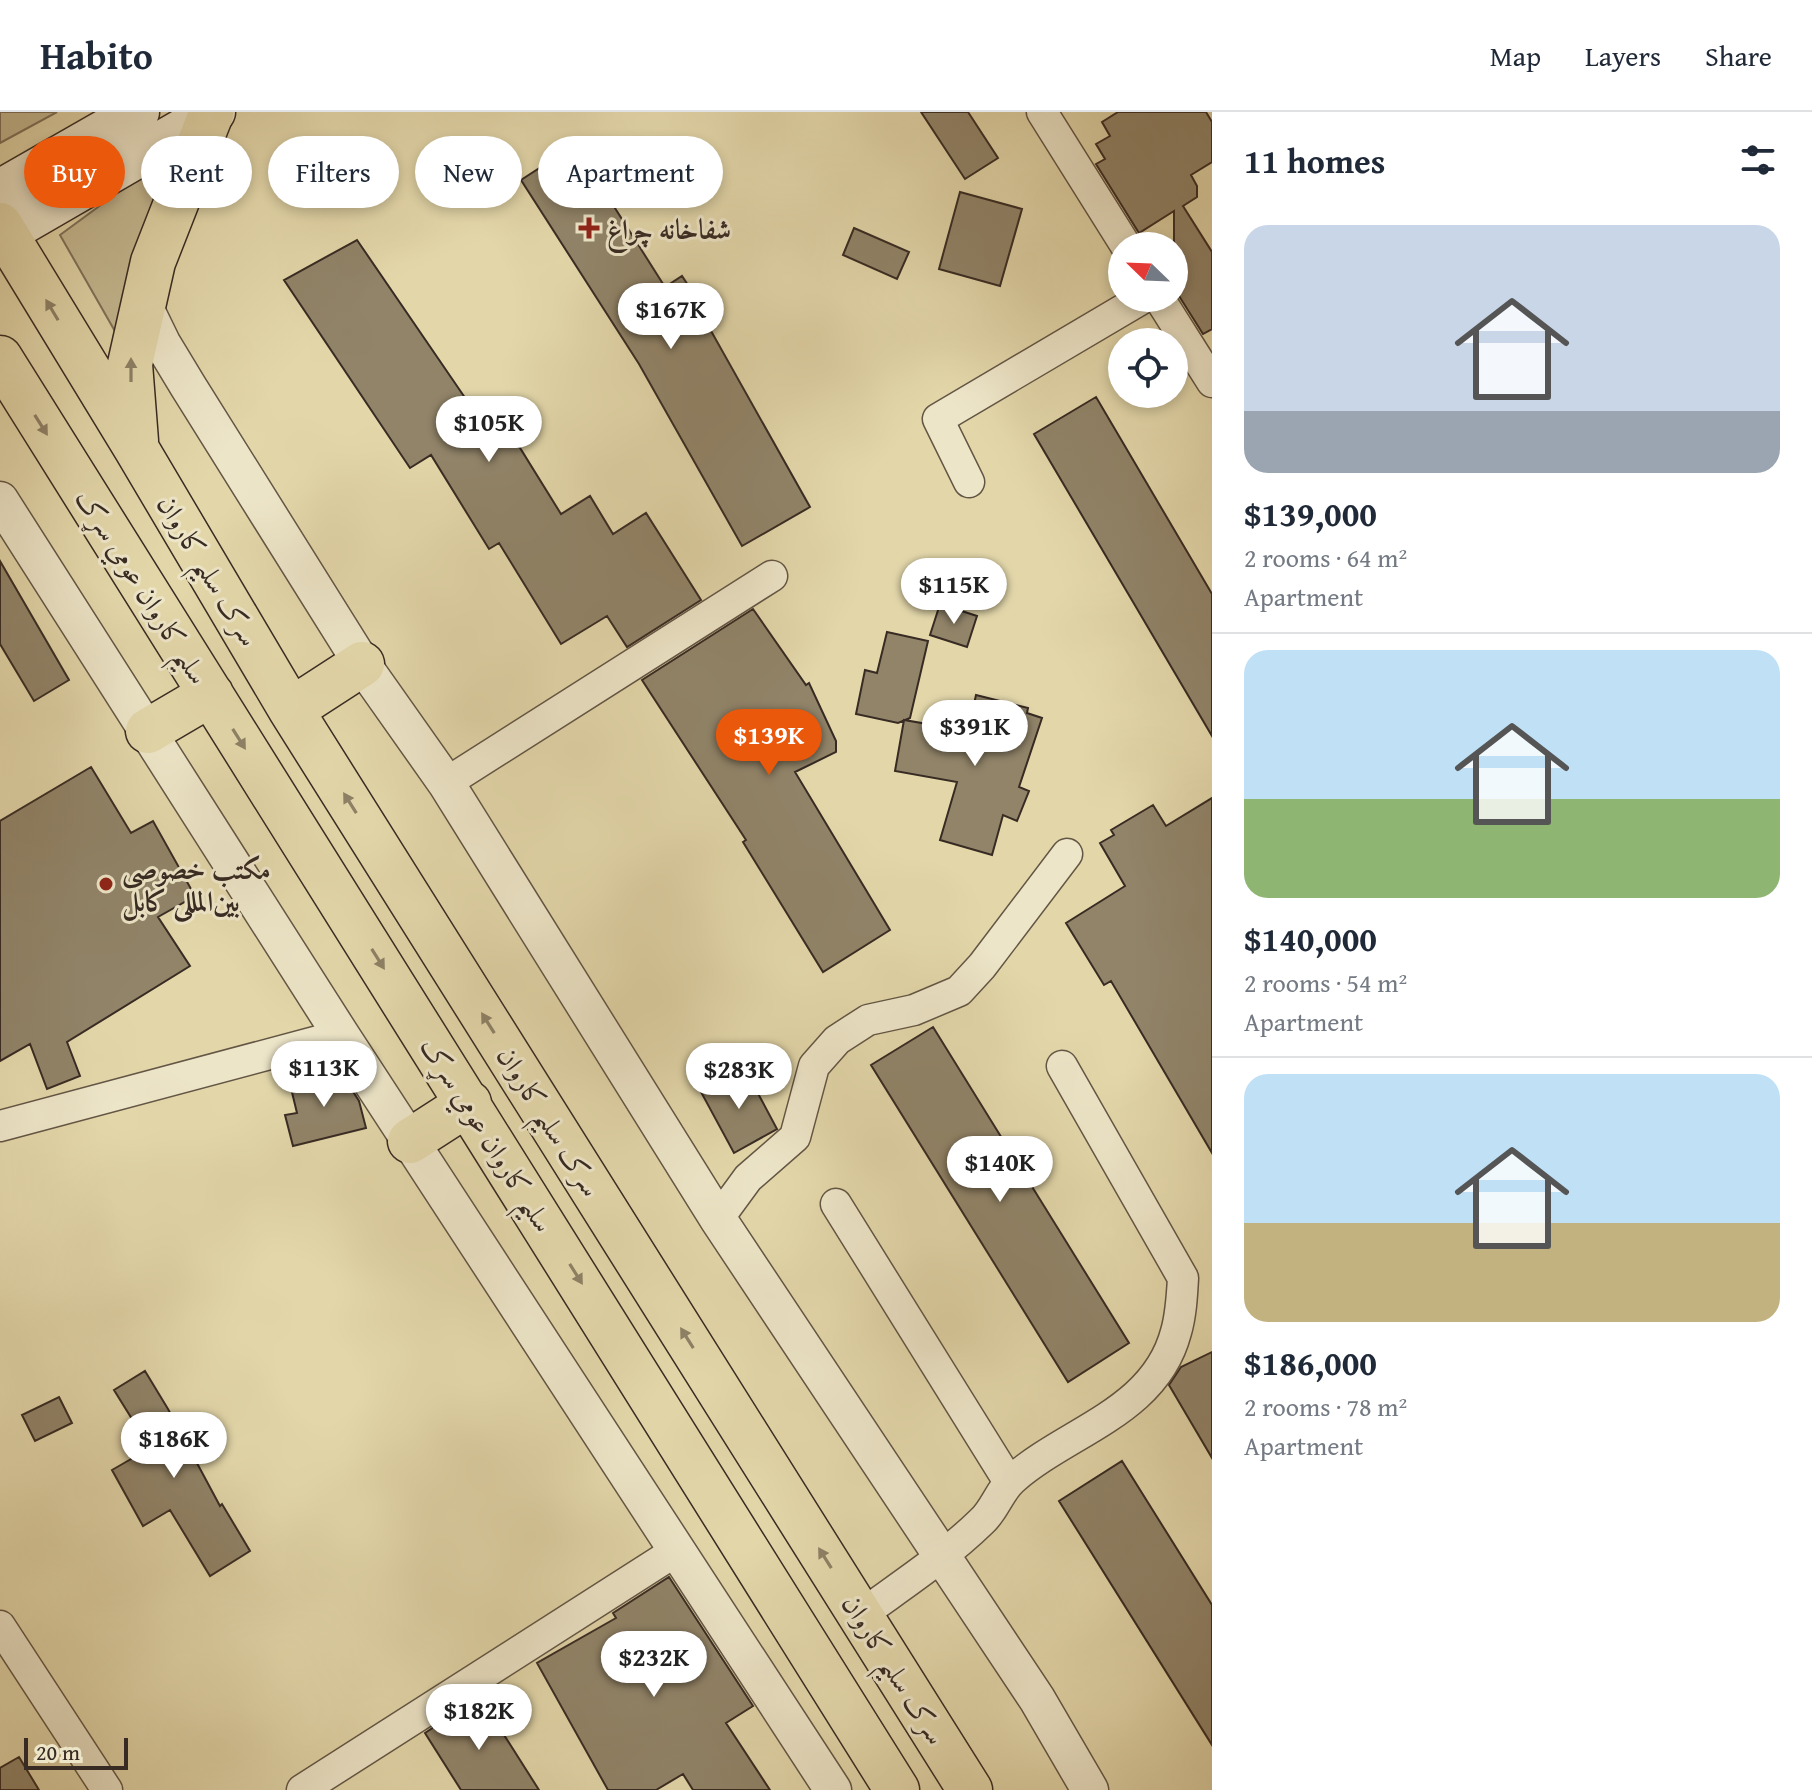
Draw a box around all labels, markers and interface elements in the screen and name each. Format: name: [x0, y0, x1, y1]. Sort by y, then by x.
text: Habito: [40, 27, 153, 83]
text: Map: [1490, 35, 1541, 76]
text: Layers: [1585, 35, 1661, 76]
text: Share: [1705, 35, 1772, 76]
chip: Buy: [24, 136, 125, 208]
chip: Rent: [141, 136, 252, 208]
chip: Filters: [268, 136, 399, 208]
chip: New: [415, 136, 522, 208]
chip: Apartment: [538, 136, 723, 208]
text: 11 homes: [1244, 136, 1385, 185]
icon: filters: [1736, 138, 1780, 182]
place label: شفاخانه چراغ: [607, 208, 731, 253]
marker: شفاخانه چراغ: [578, 217, 600, 239]
north arrow: [1108, 232, 1188, 312]
map controls: [1108, 232, 1188, 408]
icon: home: [1440, 277, 1584, 421]
pin: $167K: [615, 283, 727, 351]
text: $167K: [636, 289, 706, 328]
one-way arrow: [45, 299, 59, 321]
button: locate: [1108, 328, 1188, 408]
one-way arrow: [125, 357, 138, 382]
pin: $105K: [433, 396, 545, 464]
text: $105K: [454, 402, 524, 441]
one-way arrow: [34, 414, 48, 436]
street label: سلیم کاروان عومي سړک: [60, 480, 220, 696]
street label: سرک سلیم کاروان: [141, 486, 270, 658]
text: $139,000: [1244, 489, 1377, 538]
text: 2 rooms · 64 m²: [1244, 538, 1407, 577]
pin: $115K: [898, 558, 1010, 626]
text: $115K: [919, 564, 989, 603]
text: Apartment: [1244, 577, 1363, 616]
pin: $391K: [919, 700, 1031, 768]
icon: home: [1440, 702, 1584, 846]
text: $391K: [940, 706, 1010, 745]
pin: $139K: [713, 709, 825, 777]
text: $139K: [734, 715, 804, 754]
one-way arrow: [232, 729, 247, 750]
one-way arrow: [343, 792, 357, 814]
place label: مکتب خصوصی بین‌المللی کابل: [122, 848, 271, 923]
marker: مکتب خصوصی بین‌المللی کابل: [97, 875, 115, 893]
text: $140,000: [1244, 914, 1377, 963]
one-way arrow: [370, 949, 385, 970]
text: 2 rooms · 54 m²: [1244, 963, 1407, 1002]
text: Apartment: [1244, 1002, 1363, 1041]
one-way arrow: [482, 1012, 496, 1034]
street label: سلیم کاروان عومي سړک: [405, 1028, 565, 1244]
street label: سرک سلیم کاروان: [481, 1038, 612, 1208]
pin: $113K: [268, 1041, 380, 1109]
pin: $283K: [683, 1043, 795, 1111]
text: $113K: [289, 1047, 359, 1086]
text: $283K: [704, 1049, 774, 1088]
icon: home: [1440, 1126, 1584, 1270]
pin: $140K: [944, 1136, 1056, 1204]
text: $140K: [965, 1142, 1035, 1181]
one-way arrow: [569, 1263, 583, 1285]
one-way arrow: [680, 1327, 694, 1349]
text: $186,000: [1244, 1338, 1377, 1387]
text: 2 rooms · 78 m²: [1244, 1387, 1407, 1426]
pin: $186K: [118, 1412, 230, 1480]
text: $186K: [139, 1418, 209, 1457]
text: Apartment: [1244, 1426, 1363, 1465]
one-way arrow: [819, 1547, 833, 1569]
street label: سرک سلیم کاروان: [826, 1586, 957, 1756]
pin: $232K: [598, 1631, 710, 1699]
text: $232K: [619, 1637, 689, 1676]
pin: $182K: [423, 1684, 535, 1752]
text: $182K: [444, 1690, 514, 1729]
scale bar: [24, 1734, 128, 1770]
text: 20 m: [36, 1736, 80, 1768]

